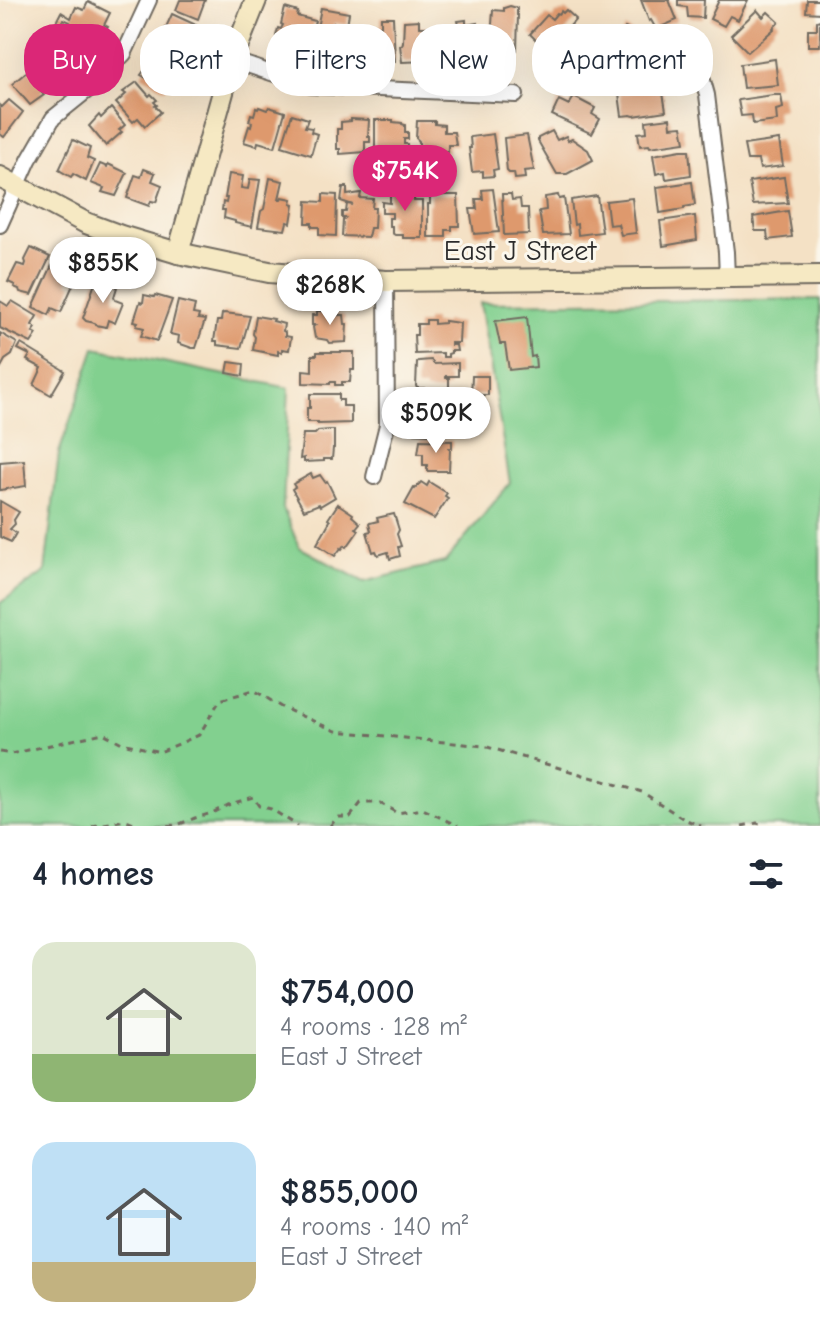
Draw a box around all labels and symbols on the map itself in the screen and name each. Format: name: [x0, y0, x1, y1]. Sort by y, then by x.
pin: $754K: [349, 145, 461, 213]
street label: East J Street: [444, 235, 597, 267]
pin: $855K: [47, 237, 159, 305]
pin: $268K: [274, 259, 386, 327]
pin: $509K: [380, 387, 492, 455]

